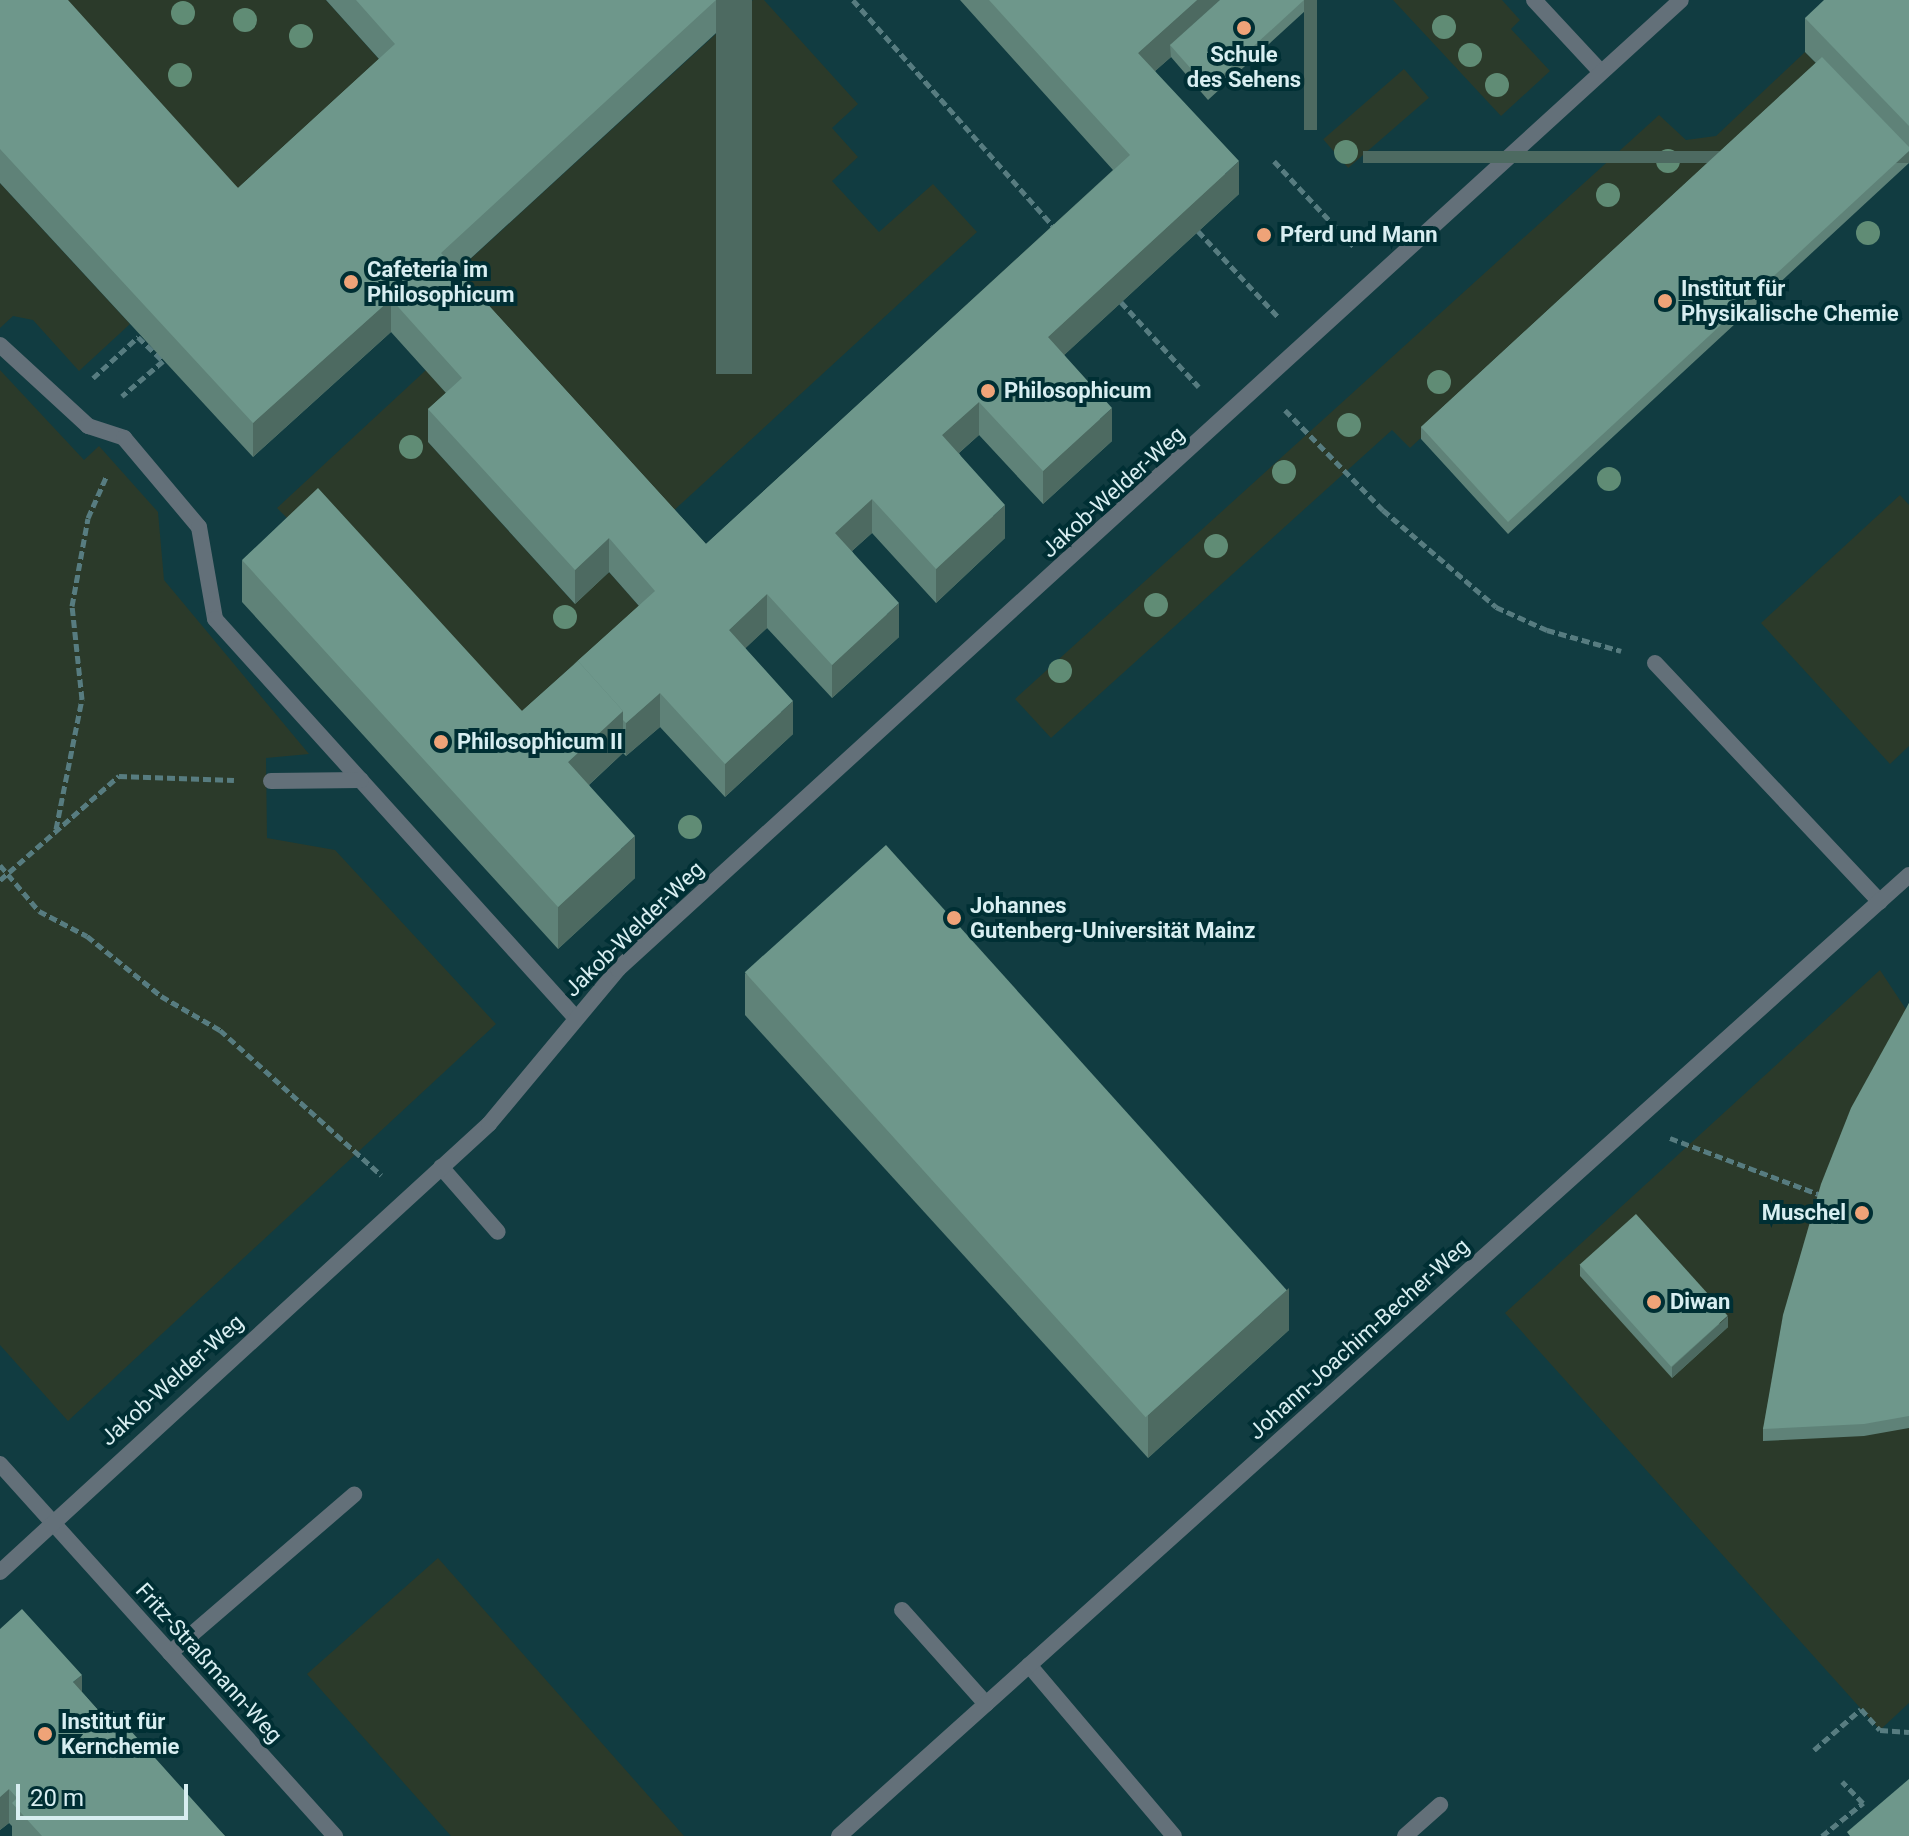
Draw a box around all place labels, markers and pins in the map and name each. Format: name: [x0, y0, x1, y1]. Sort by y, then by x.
marker: Schule des Sehens: [1235, 19, 1253, 37]
place label: Schule des Sehens: [1187, 41, 1301, 92]
place label: Pferd und Mann: [1280, 222, 1438, 248]
marker: Pferd und Mann: [1255, 226, 1273, 244]
place label: Cafeteria im Philosophicum: [367, 256, 515, 308]
marker: Cafeteria im Philosophicum: [342, 273, 360, 291]
place label: Institut für Physikalische Chemie: [1681, 275, 1899, 326]
marker: Institut für Physikalische Chemie: [1656, 292, 1674, 310]
place label: Philosophicum: [1004, 378, 1152, 404]
marker: Philosophicum: [979, 382, 997, 400]
place label: Philosophicum II: [457, 729, 623, 755]
marker: Philosophicum II: [432, 733, 450, 751]
place label: Johannes Gutenberg-Universität Mainz: [970, 892, 1256, 944]
marker: Johannes Gutenberg-Universität Mainz: [945, 909, 963, 927]
place label: Muschel: [1762, 1200, 1846, 1226]
marker: Muschel: [1853, 1204, 1871, 1222]
place label: Diwan: [1670, 1289, 1730, 1315]
marker: Diwan: [1645, 1293, 1663, 1311]
place label: Institut für Kernchemie: [61, 1708, 179, 1760]
marker: Institut für Kernchemie: [36, 1725, 54, 1743]

